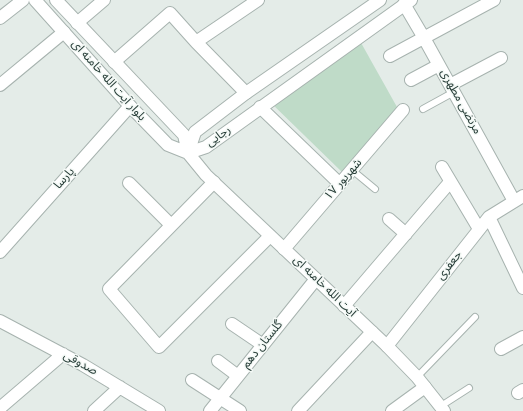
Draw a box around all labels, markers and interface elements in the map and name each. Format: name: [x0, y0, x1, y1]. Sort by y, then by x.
street label: بلوار آیت الله خامنه ای: [68, 37, 148, 125]
street label: مرتضی مطهری: [436, 67, 484, 137]
street label: رجایی: [204, 123, 234, 151]
street label: ۱۷ شهریور: [322, 156, 366, 204]
street label: پارسا: [52, 165, 78, 193]
street label: جعفری: [434, 249, 466, 283]
street label: آیت الله خامنه ای: [289, 253, 359, 321]
street label: گلستان دهم: [239, 318, 287, 372]
street label: صدوقی: [60, 349, 100, 379]

